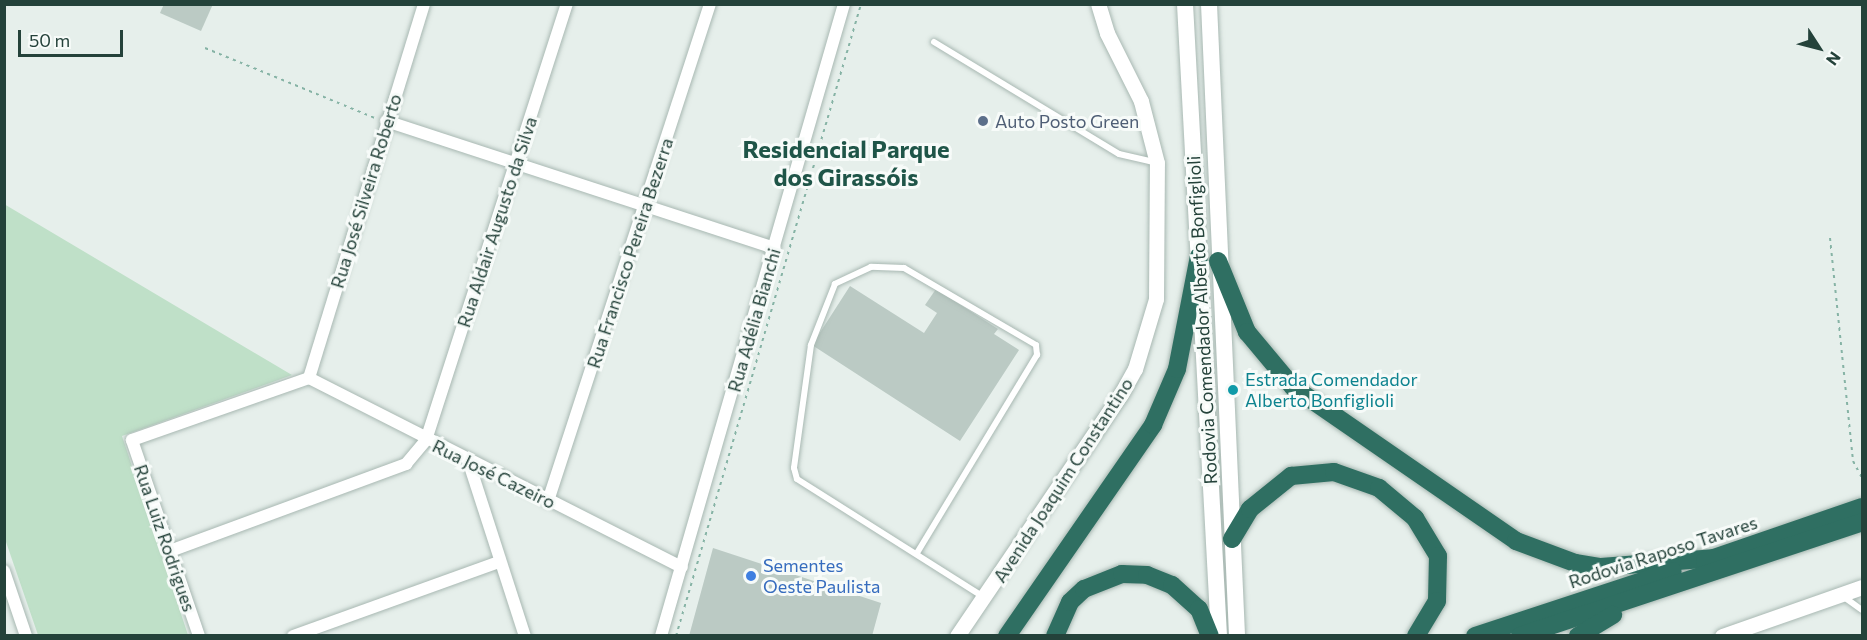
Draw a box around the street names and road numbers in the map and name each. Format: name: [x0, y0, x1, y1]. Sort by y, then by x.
street label: Rua José Silveira Roberto: [326, 91, 406, 291]
street label: Rua Aldair Augusto da Silva: [453, 114, 541, 330]
street label: Rua Francisco Pereira Bezerra: [582, 135, 678, 371]
street label: Rodovia Comendador Alberto Bonfiglioli: [1183, 155, 1221, 485]
street label: Rua Adélia Bianchi: [723, 246, 785, 394]
street label: Avenida Joaquim Constantino: [989, 374, 1137, 586]
street label: Rua José Cazeiro: [429, 435, 559, 513]
street label: Rua Luiz Rodrigues: [130, 462, 200, 614]
street label: Rodovia Raposo Tavares: [1566, 511, 1760, 593]

